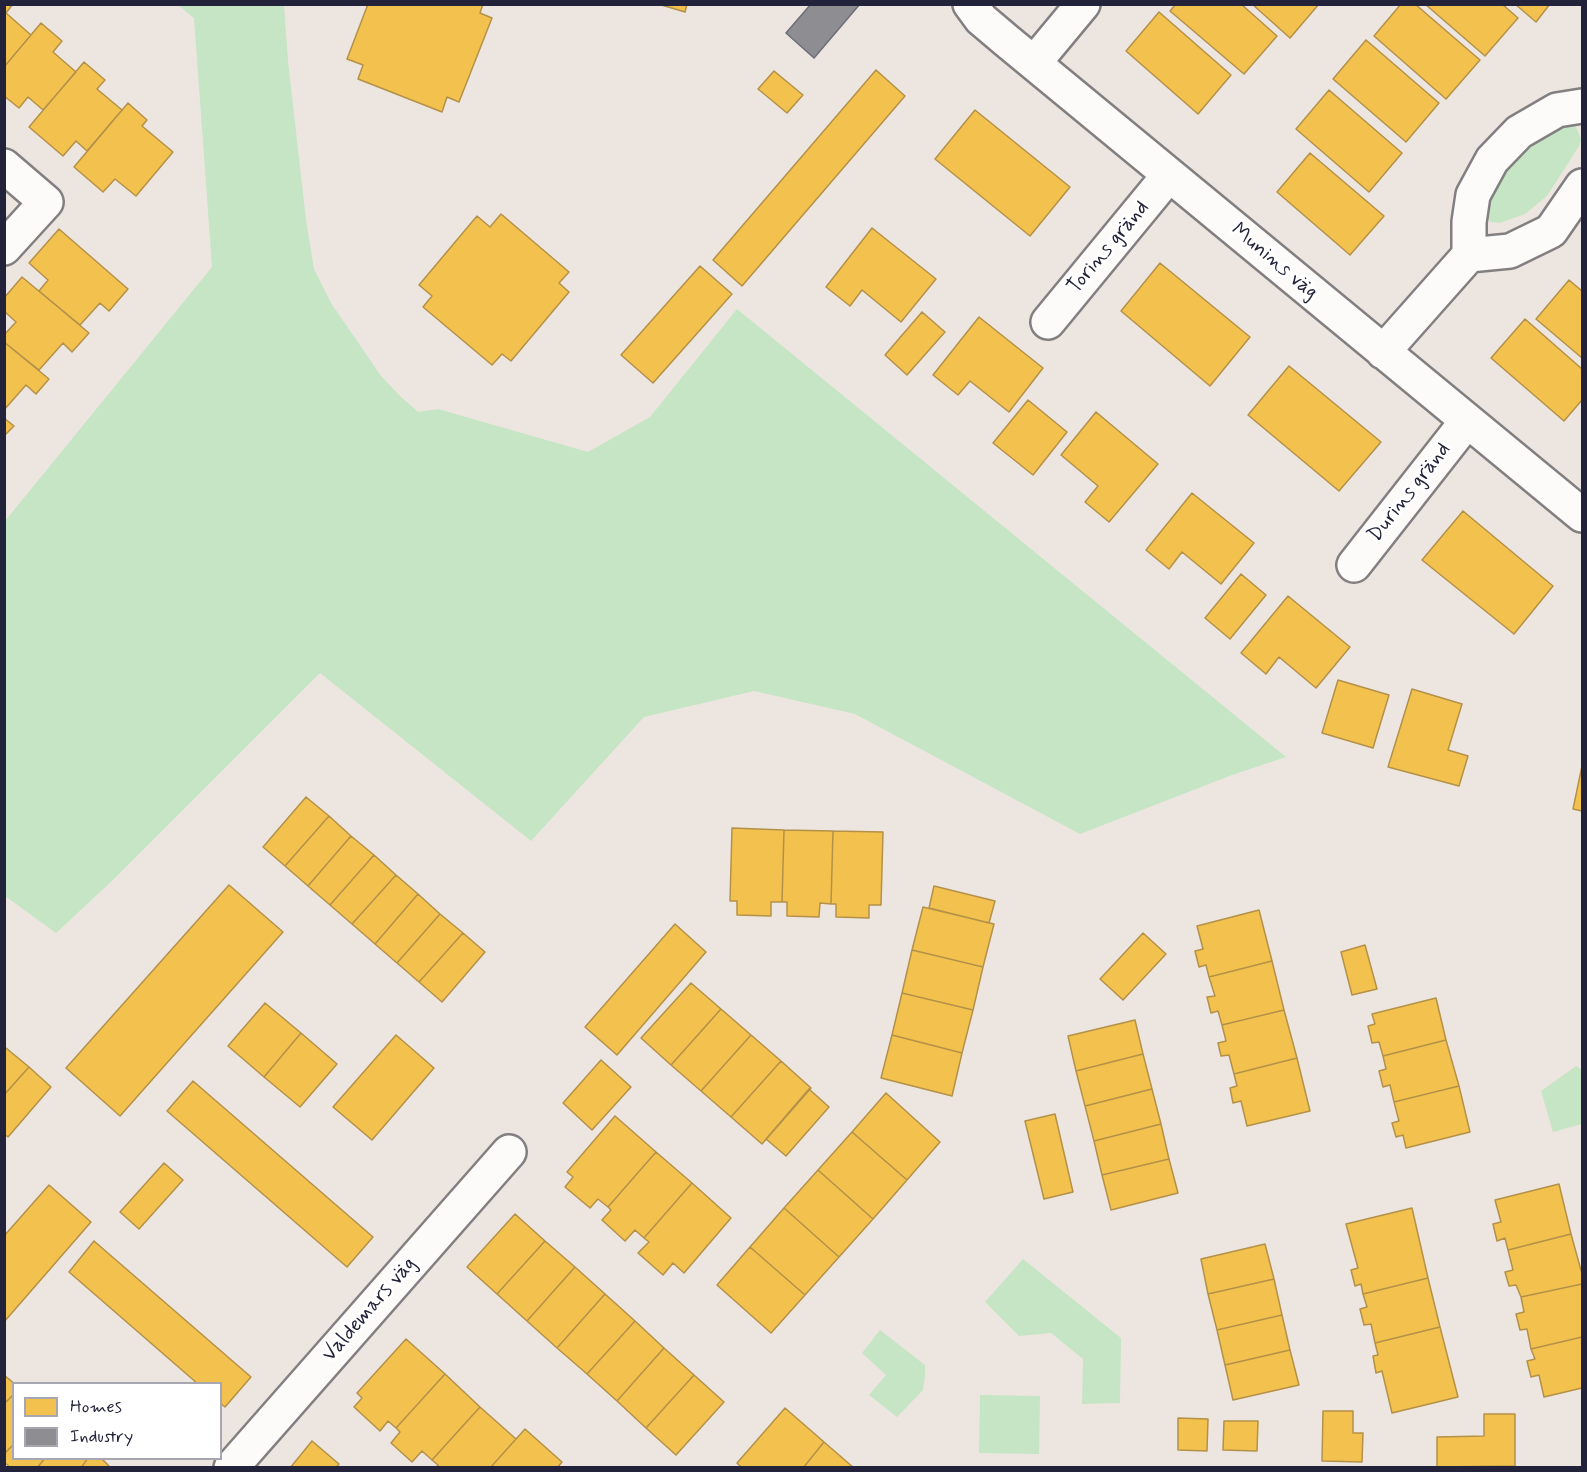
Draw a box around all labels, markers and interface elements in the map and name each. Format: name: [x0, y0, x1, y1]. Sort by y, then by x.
street label: Torins gränd: [1063, 196, 1155, 300]
street label: Munins väg: [1225, 218, 1323, 306]
street label: Durins gränd: [1363, 438, 1457, 548]
street label: Valdemars väg: [318, 1252, 422, 1368]
legend: [12, 1382, 222, 1460]
text: Homes: [70, 1395, 122, 1419]
text: Industry: [70, 1425, 133, 1449]

